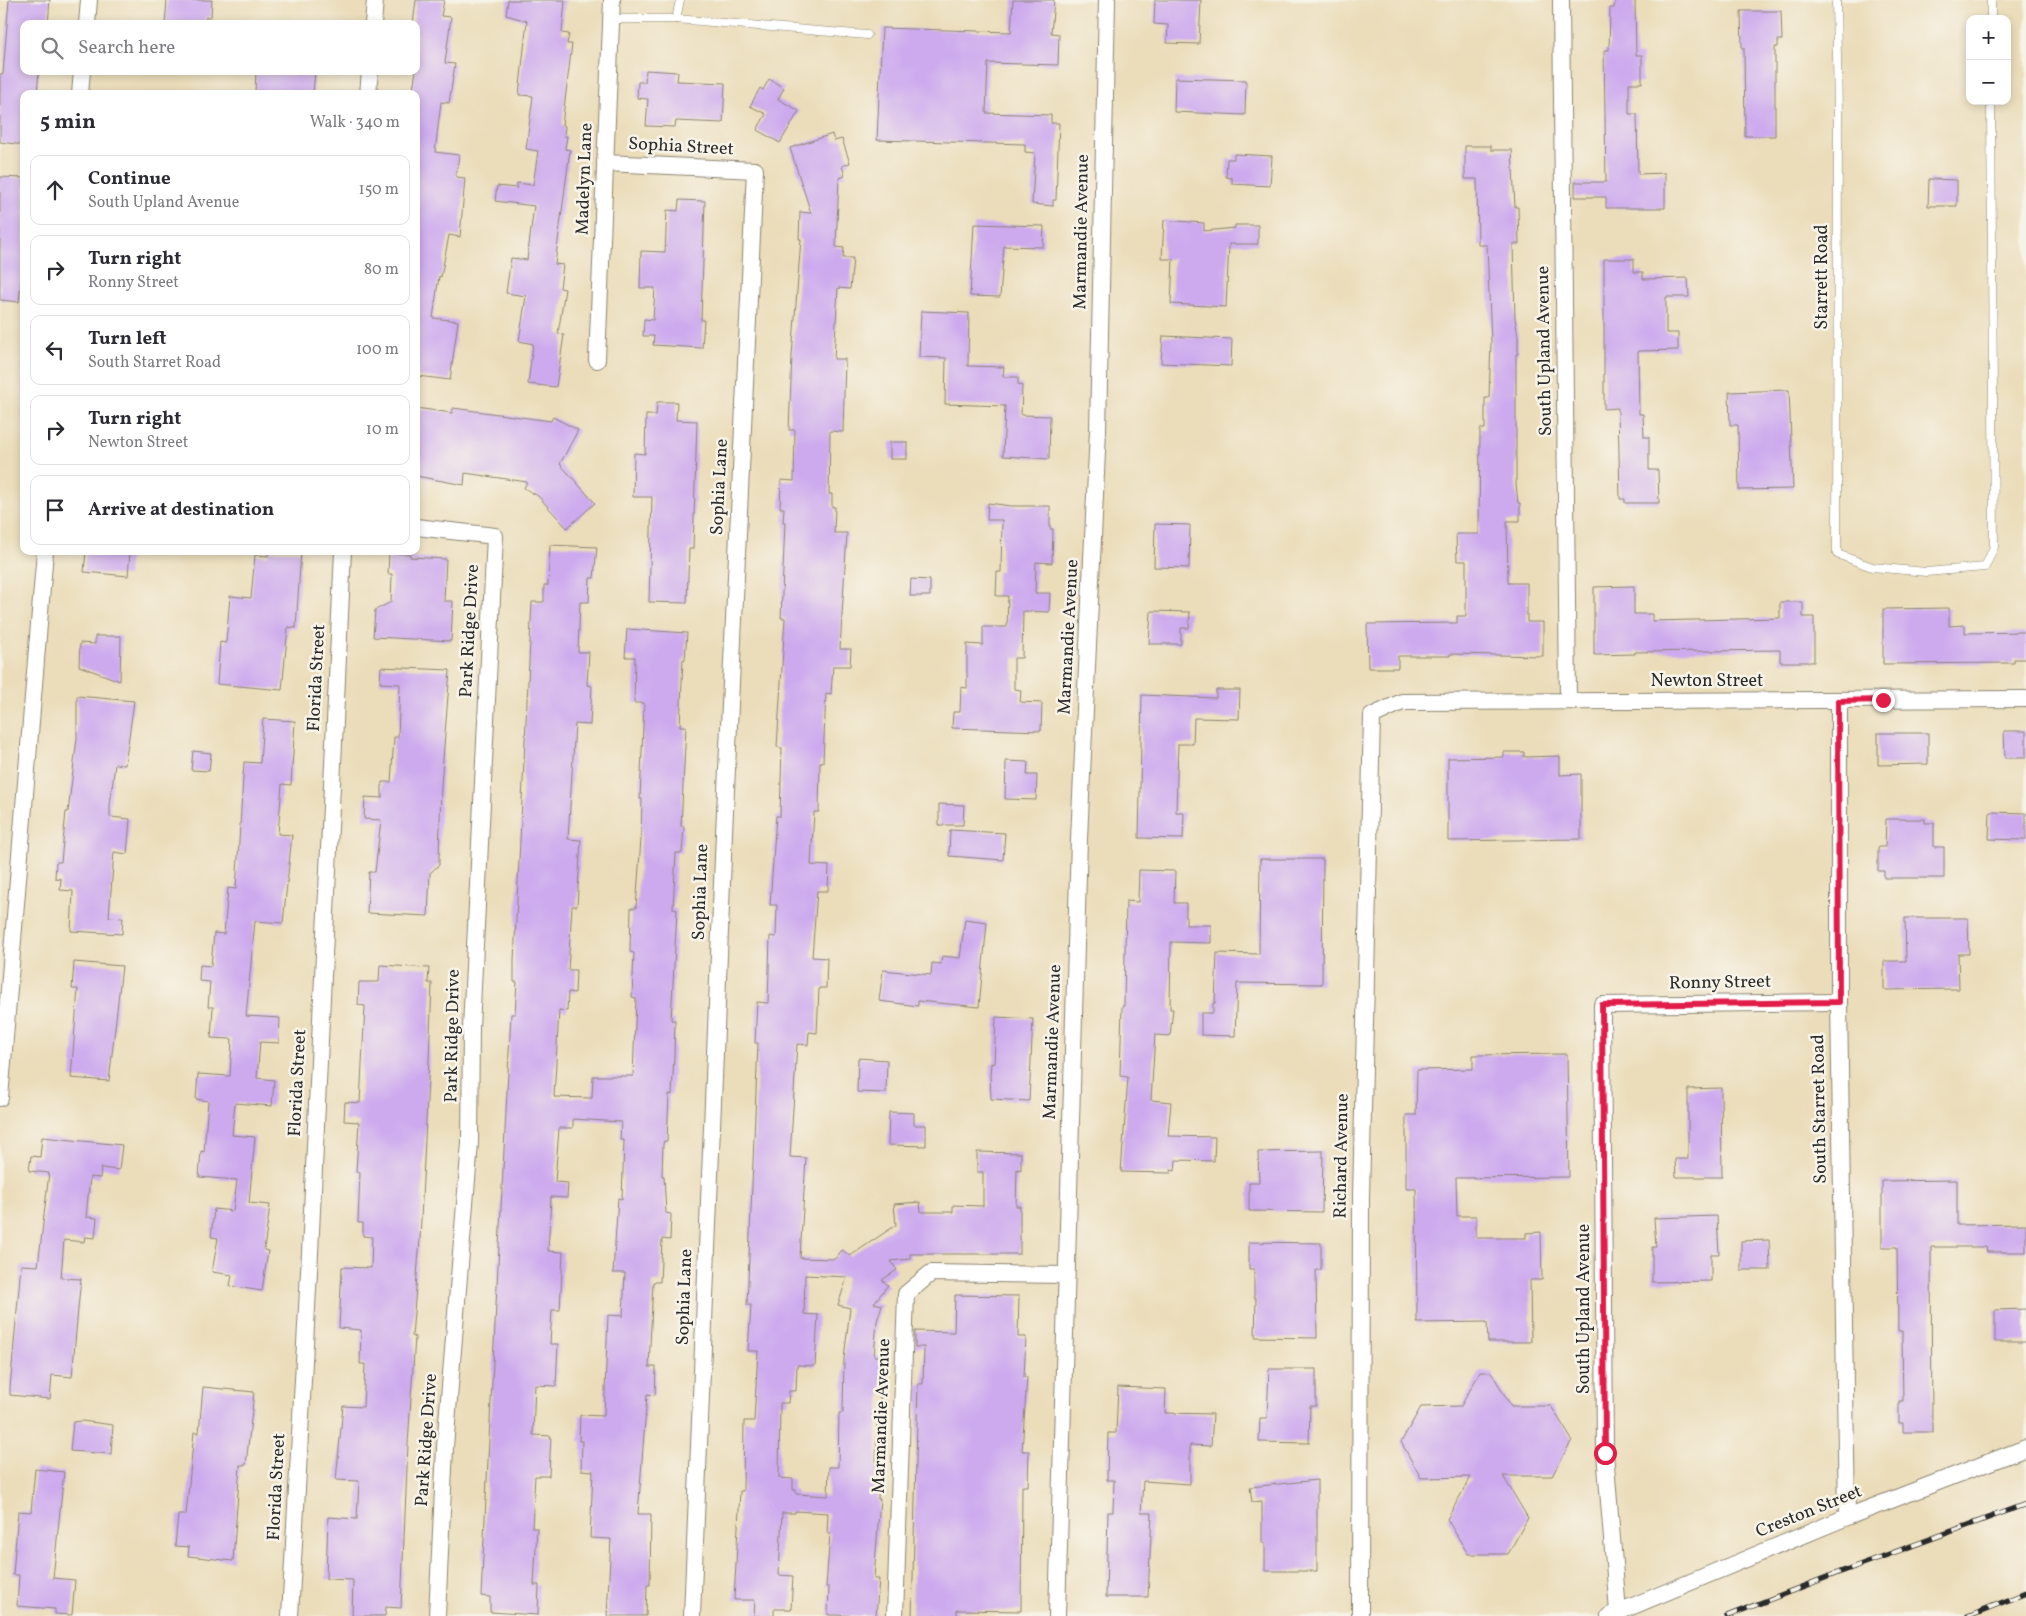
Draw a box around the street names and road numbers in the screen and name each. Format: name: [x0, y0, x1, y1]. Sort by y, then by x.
street label: Madelyn Lane: [571, 122, 599, 236]
street label: Sophia Street: [628, 132, 734, 162]
street label: Marmandie Avenue: [1068, 154, 1096, 310]
street label: Starrett Road: [1810, 224, 1835, 330]
street label: South Upland Avenue: [1531, 266, 1559, 436]
street label: Sophia Lane: [705, 438, 735, 536]
street label: Marmandie Avenue: [1052, 559, 1086, 715]
street label: Park Ridge Drive: [454, 564, 486, 698]
street label: Florida Street: [302, 623, 332, 733]
street label: Newton Street: [1651, 669, 1763, 694]
street label: Sophia Lane: [687, 843, 715, 941]
street label: Marmandie Avenue: [1038, 964, 1068, 1120]
street label: Park Ridge Drive: [439, 969, 467, 1103]
street label: Ronny Street: [1669, 970, 1771, 996]
street label: Florida Street: [283, 1028, 313, 1138]
street label: South Starret Road: [1806, 1034, 1834, 1184]
street label: Richard Avenue: [1328, 1093, 1356, 1219]
street label: South Upland Avenue: [1572, 1224, 1597, 1394]
street label: Sophia Lane: [671, 1248, 699, 1346]
street label: Marmandie Avenue: [867, 1338, 897, 1494]
street label: Park Ridge Drive: [410, 1373, 444, 1507]
street label: Florida Street: [262, 1432, 292, 1542]
street label: Creston Street: [1752, 1479, 1866, 1545]

